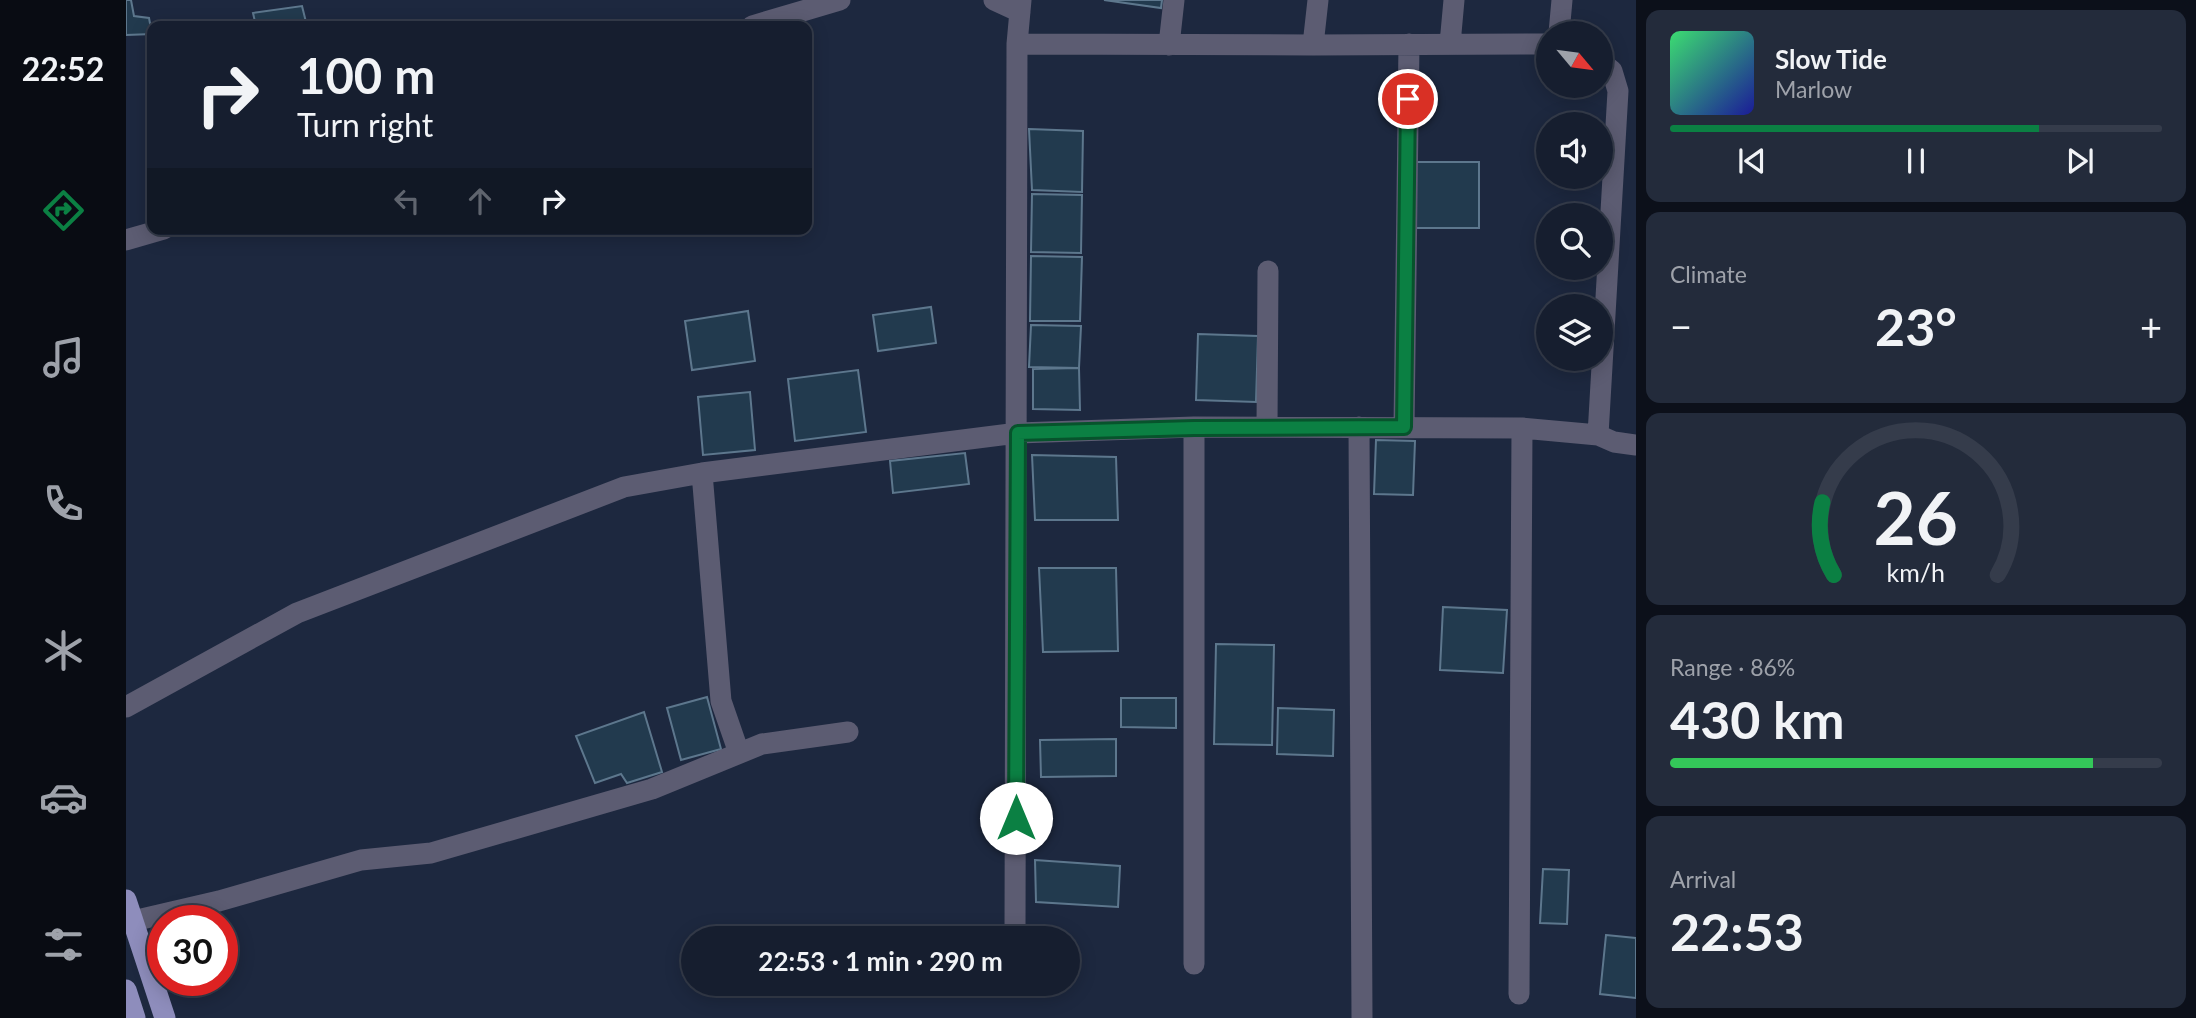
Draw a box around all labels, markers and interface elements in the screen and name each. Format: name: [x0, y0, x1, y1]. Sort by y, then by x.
north arrow: [1536, 21, 1614, 98]
map controls: [1536, 21, 1613, 371]
text: Slow Tide: [1775, 43, 1887, 75]
text: 100 m: [297, 46, 435, 104]
text: 22:52: [22, 49, 104, 88]
icon: right: [182, 49, 273, 140]
pin: [1378, 69, 1438, 129]
text: Marlow: [1775, 75, 1852, 103]
icon: arrive: [1389, 80, 1427, 118]
text: Turn right: [297, 105, 433, 144]
button: sound: [1536, 112, 1613, 189]
icon: previous: [1733, 142, 1771, 180]
icon: pause: [1897, 142, 1935, 180]
icon: next: [2061, 142, 2099, 180]
icon: left: [388, 182, 426, 220]
icon: ahead: [461, 182, 499, 220]
icon: right: [534, 182, 572, 220]
icon: directions: [39, 186, 88, 235]
button: search: [1536, 203, 1613, 280]
text: Climate: [1670, 260, 1747, 288]
button: layers: [1536, 294, 1613, 371]
text: 23°: [1875, 295, 1957, 357]
text: −: [1670, 303, 1692, 349]
text: +: [2140, 303, 2162, 349]
icon: music: [39, 333, 88, 382]
text: 26: [1874, 473, 1958, 561]
icon: phone: [39, 479, 88, 528]
text: km/h: [1887, 557, 1945, 587]
icon: climate: [39, 626, 88, 675]
text: Range · 86%: [1670, 653, 1795, 681]
text: 430 km: [1670, 688, 1844, 750]
icon: car: [39, 773, 88, 822]
position arrow: [979, 781, 1053, 855]
text: Arrival: [1670, 865, 1736, 893]
text: 22:53: [1670, 900, 1804, 962]
speed limit sign: 30: [147, 905, 238, 996]
icon: filters: [39, 920, 88, 969]
text: 22:53 · 1 min · 290 m: [758, 945, 1003, 977]

